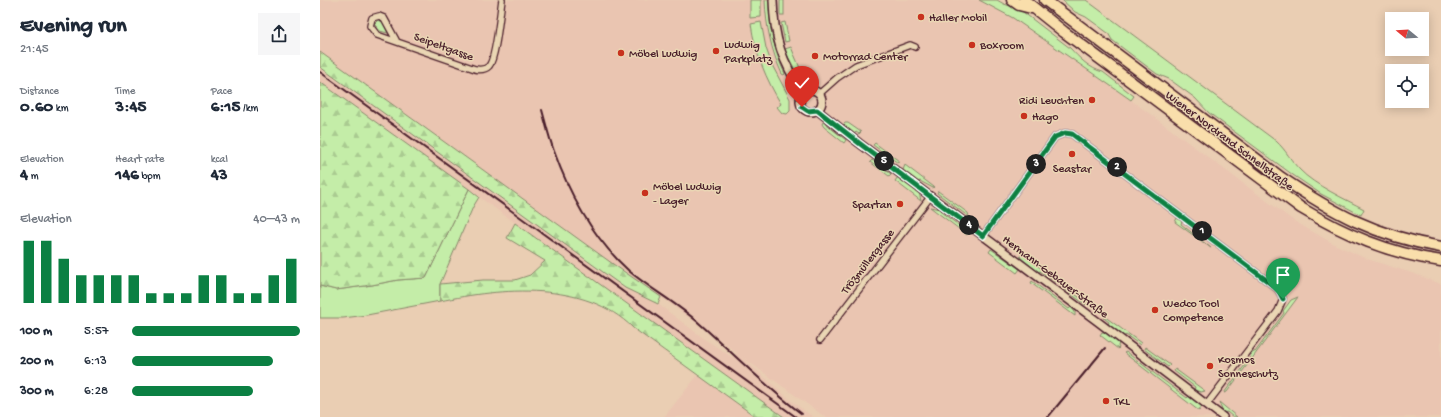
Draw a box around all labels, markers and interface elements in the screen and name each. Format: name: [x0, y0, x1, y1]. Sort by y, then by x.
marker: Haller Mobil: [916, 12, 926, 22]
place label: Haller Mobil: [929, 12, 988, 26]
north arrow: [1385, 12, 1429, 56]
map controls: [1385, 12, 1429, 108]
button: share: [258, 13, 300, 55]
text: Evening run: [20, 14, 127, 40]
street label: Seipeltgasse: [412, 31, 476, 65]
place label: Ludwig Parkplatz: [723, 39, 773, 67]
marker: Boxroom: [967, 40, 977, 50]
place label: Boxroom: [979, 40, 1024, 54]
text: 21:45: [20, 42, 49, 57]
marker: Ludwig Parkplatz: [711, 46, 721, 56]
marker: Möbel Ludwig: [616, 48, 626, 58]
place label: Möbel Ludwig: [629, 48, 698, 62]
marker: Motorrad Center: [810, 51, 820, 61]
place label: Motorrad Center: [823, 51, 909, 65]
button: locate: [1385, 64, 1429, 108]
pin: [785, 66, 819, 107]
icon: check: [791, 72, 813, 94]
text: Distance: [20, 86, 59, 98]
text: Time: [115, 86, 135, 98]
text: Pace: [211, 86, 232, 98]
street label: Wiener Nordrand Schnellstraße: [1162, 89, 1296, 195]
place label: Ridi Leuchten: [1019, 95, 1084, 109]
marker: Ridi Leuchten: [1087, 95, 1097, 105]
text: 0.60: [20, 98, 53, 118]
text: 3:45: [115, 98, 146, 118]
text: 6:15: [211, 98, 240, 118]
text: km: [53, 103, 69, 115]
text: /km: [240, 103, 258, 115]
marker: Hago: [1019, 111, 1029, 121]
place label: Hago: [1032, 111, 1059, 125]
marker: Seastar: [1067, 149, 1077, 159]
pin: 5: [874, 151, 894, 171]
text: Elevation: [20, 154, 64, 166]
text: Heart rate: [115, 154, 165, 166]
text: kcal: [211, 154, 228, 166]
pin: 3: [1026, 154, 1046, 174]
text: 5: [881, 155, 887, 167]
pin: 2: [1107, 157, 1127, 177]
text: 3: [1033, 158, 1039, 170]
text: 2: [1114, 161, 1120, 173]
place label: Seastar: [1053, 163, 1093, 177]
text: 4: [20, 166, 28, 186]
text: 146: [115, 166, 139, 186]
text: 43: [211, 166, 228, 186]
text: m: [28, 171, 38, 183]
text: bpm: [139, 171, 161, 183]
place label: Möbel Ludwig - Lager: [653, 181, 722, 209]
marker: Möbel Ludwig - Lager: [640, 188, 650, 198]
place label: Spartan: [852, 199, 892, 213]
marker: Spartan: [895, 199, 905, 209]
text: Elevation: [20, 212, 72, 227]
text: 40–43 m: [253, 212, 300, 227]
pin: 4: [959, 215, 979, 235]
text: 4: [966, 219, 972, 231]
pin: 1: [1192, 221, 1212, 241]
text: 1: [1200, 225, 1204, 237]
street label: Trözmüllergasse: [838, 226, 899, 298]
street label: Hermann-Gebauer-Straße: [999, 233, 1111, 323]
pin: [1266, 258, 1300, 299]
icon: arrive: [1272, 264, 1294, 286]
place label: Wedco Tool Competence: [1163, 298, 1224, 326]
marker: Wedco Tool Competence: [1150, 305, 1160, 315]
text: 100 m: [20, 324, 52, 339]
text: 5:57: [84, 324, 109, 339]
text: 200 m: [20, 354, 53, 369]
text: 6:13: [84, 354, 107, 369]
place label: Kosmos Sonneschutz: [1218, 354, 1279, 382]
marker: Kosmos Sonneschutz: [1205, 361, 1215, 371]
text: 300 m: [20, 384, 54, 399]
text: 6:28: [84, 384, 108, 399]
marker: TKL: [1101, 396, 1111, 406]
place label: TKL: [1113, 396, 1130, 410]

